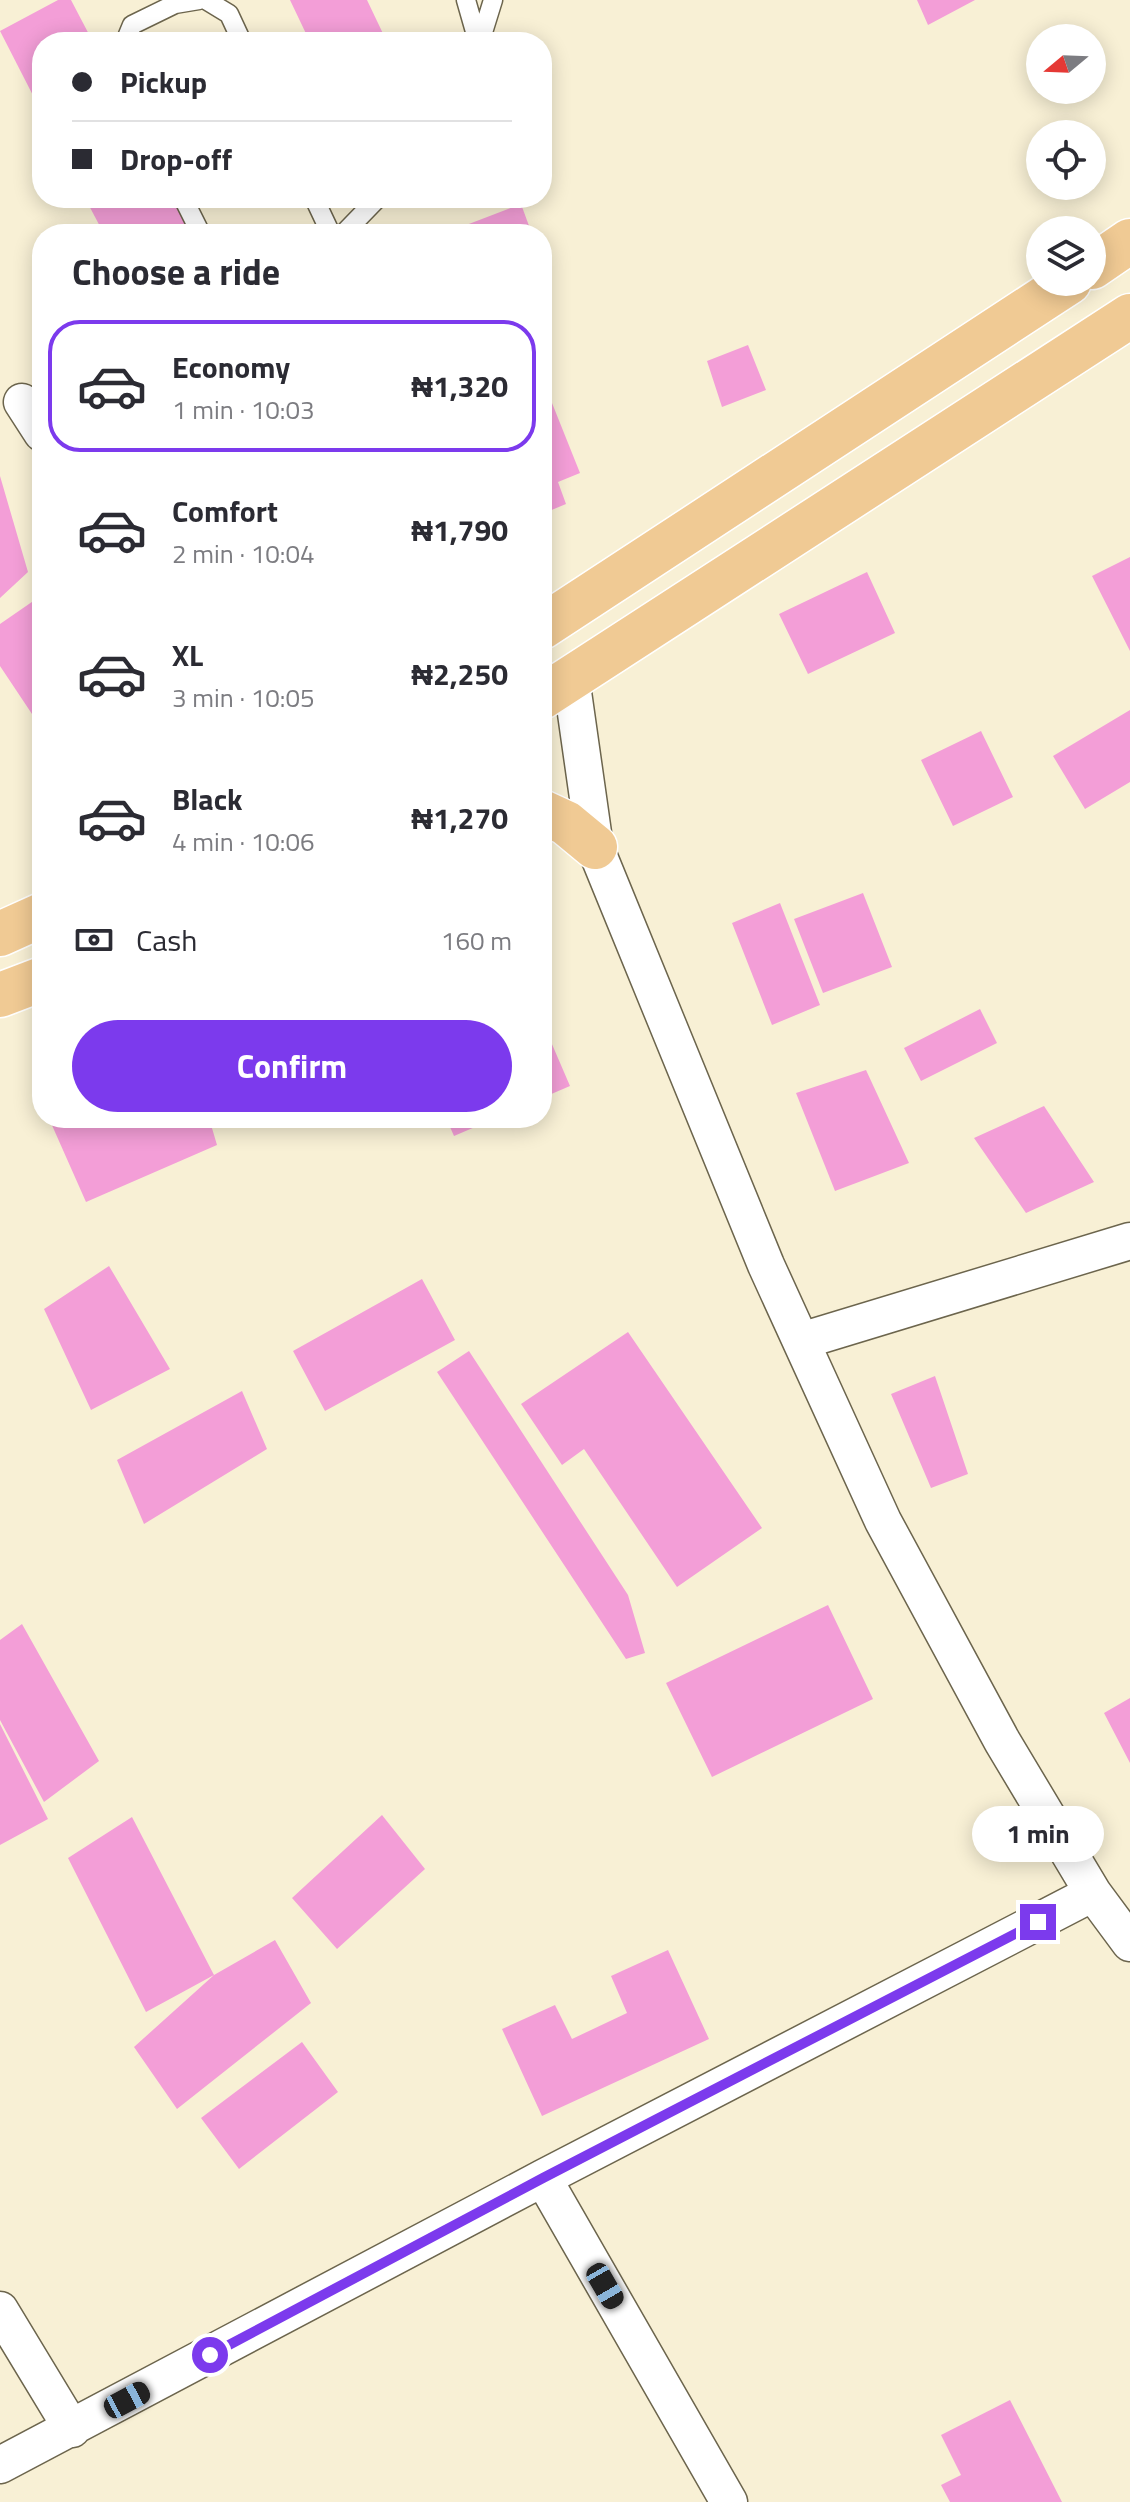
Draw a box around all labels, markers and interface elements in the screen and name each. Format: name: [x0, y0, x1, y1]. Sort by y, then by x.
north arrow: [1026, 24, 1106, 104]
map controls: [1026, 24, 1106, 296]
text: Pickup: [120, 59, 207, 105]
button: locate: [1026, 120, 1106, 200]
text: Drop-off: [120, 136, 232, 182]
button: layers: [1026, 216, 1106, 296]
text: Choose a ride: [72, 244, 280, 299]
text: Economy: [172, 344, 290, 390]
icon: car: [76, 350, 148, 422]
text: ₦1,320: [411, 363, 508, 409]
text: 1 min · 10:03: [172, 390, 315, 429]
text: Comfort: [172, 488, 278, 534]
icon: car: [76, 494, 148, 566]
text: ₦1,790: [411, 507, 508, 553]
text: 2 min · 10:04: [172, 534, 315, 573]
text: XL: [172, 632, 203, 678]
icon: car: [76, 638, 148, 710]
text: ₦2,250: [411, 651, 508, 697]
text: 3 min · 10:05: [172, 678, 315, 717]
text: Black: [172, 776, 243, 822]
icon: car: [76, 782, 148, 854]
text: ₦1,270: [411, 795, 508, 841]
text: 4 min · 10:06: [172, 822, 315, 861]
text: Cash: [136, 917, 197, 963]
icon: cash: [72, 918, 116, 962]
text: 160 m: [441, 921, 512, 960]
button: Confirm: [72, 1020, 512, 1112]
callout: 1 min: [972, 1806, 1104, 1862]
text: 1 min: [1006, 1814, 1070, 1853]
route end: [1020, 1904, 1056, 1940]
car: [583, 2259, 627, 2313]
route start: [192, 2337, 228, 2373]
car: [100, 2378, 154, 2422]

